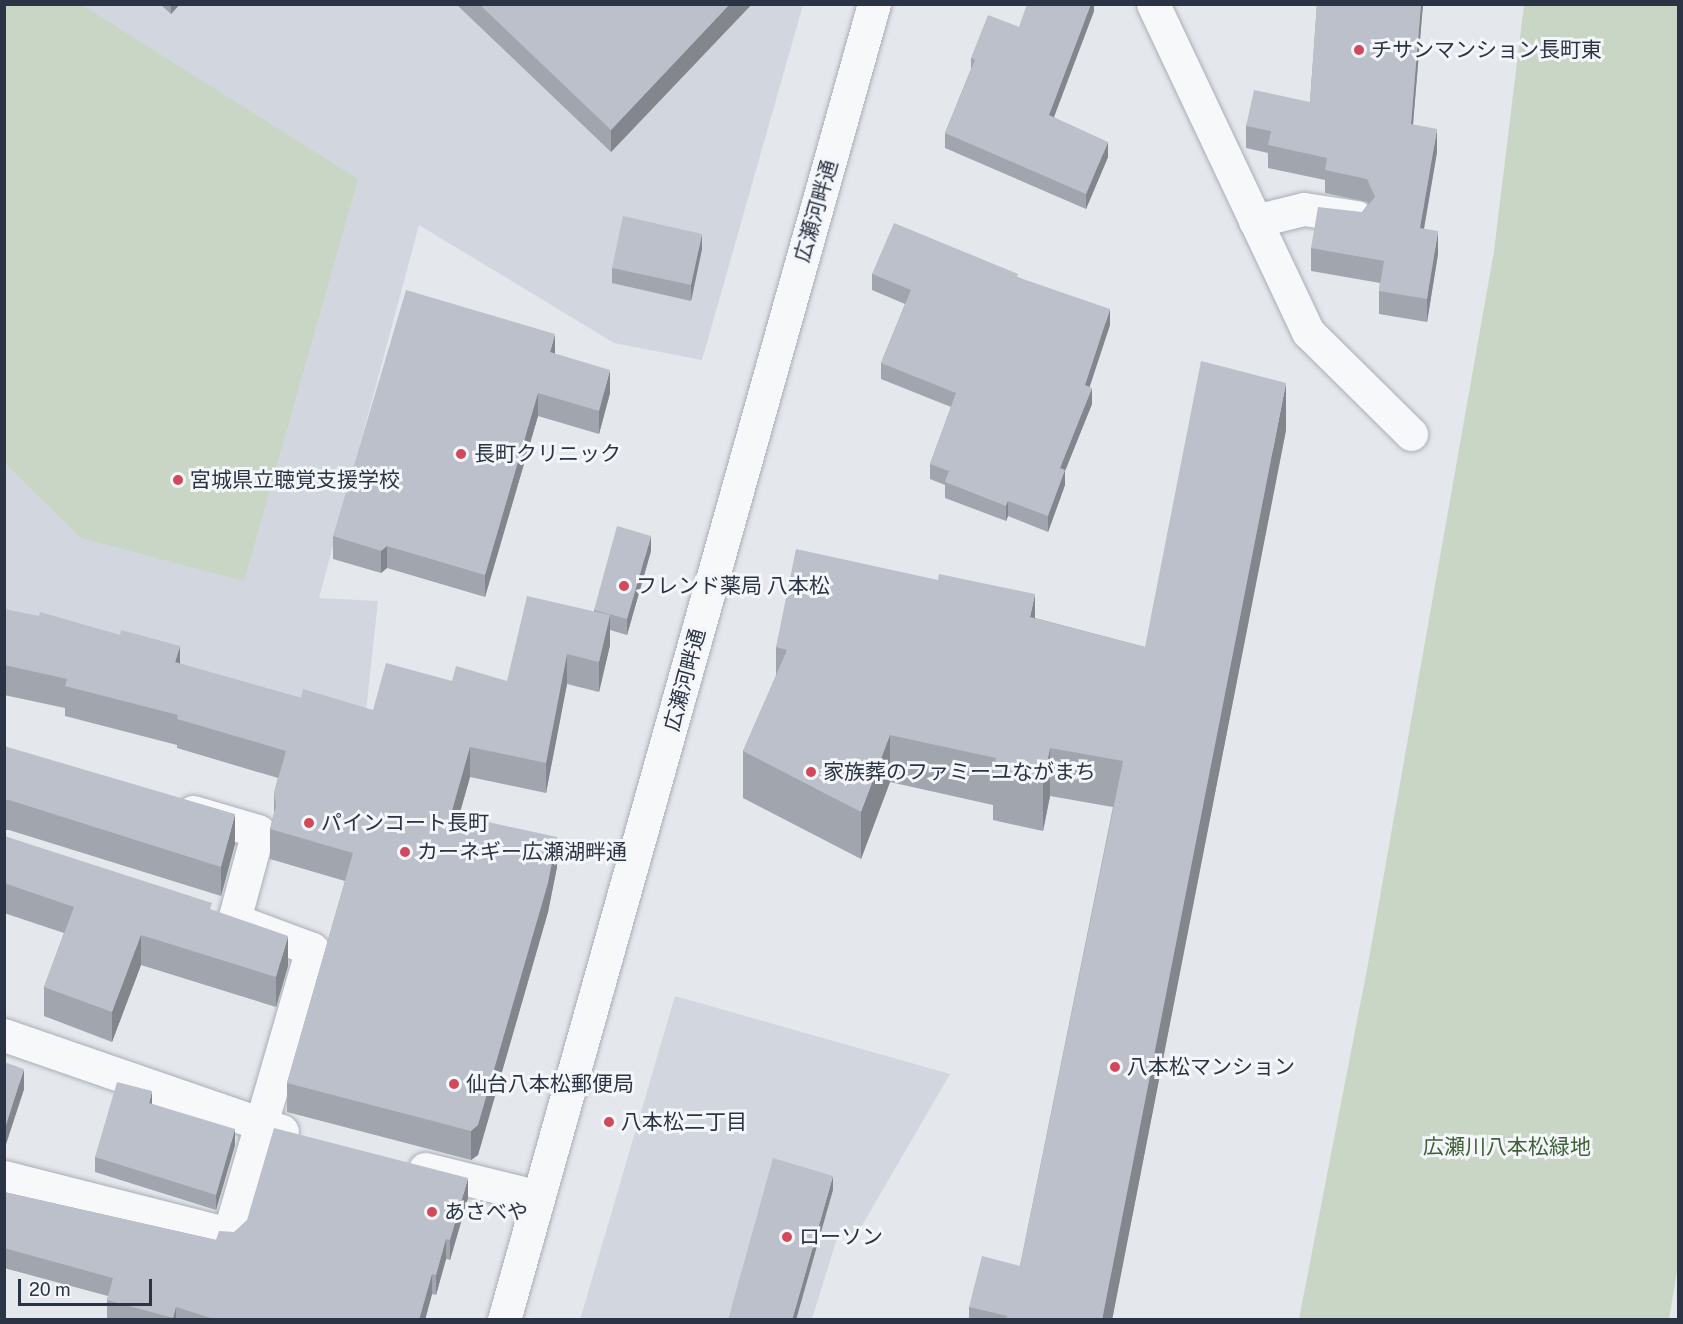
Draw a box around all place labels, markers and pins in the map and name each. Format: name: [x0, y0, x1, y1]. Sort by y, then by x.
place label: チサンマンション長町東: [1371, 37, 1602, 63]
marker: チサンマンション長町東: [1352, 43, 1366, 57]
place label: 長町クリニック: [474, 441, 621, 467]
marker: 長町クリニック: [452, 445, 470, 463]
place label: 宮城県立聴覚支援学校: [190, 467, 400, 493]
marker: 宮城県立聴覚支援学校: [171, 473, 185, 487]
place label: フレンド薬局 八本松: [636, 573, 830, 599]
marker: フレンド薬局 八本松: [617, 579, 631, 593]
place label: 家族葬のファミーユながまち: [823, 759, 1096, 785]
marker: 家族葬のファミーユながまち: [804, 765, 818, 779]
place label: パインコート長町: [321, 810, 489, 836]
marker: パインコート長町: [302, 816, 316, 830]
place label: カーネギー広瀬湖畔通: [417, 839, 627, 865]
marker: カーネギー広瀬湖畔通: [398, 845, 412, 859]
place label: 八本松マンション: [1127, 1054, 1295, 1080]
marker: 八本松マンション: [1108, 1060, 1122, 1074]
place label: 仙台八本松郵便局: [466, 1071, 634, 1097]
marker: 仙台八本松郵便局: [447, 1077, 461, 1091]
place label: 八本松二丁目: [621, 1109, 747, 1135]
marker: 八本松二丁目: [602, 1115, 616, 1129]
place label: あさべや: [444, 1199, 528, 1225]
marker: あさべや: [425, 1205, 439, 1219]
place label: ローソン: [799, 1224, 883, 1250]
marker: ローソン: [780, 1230, 794, 1244]

